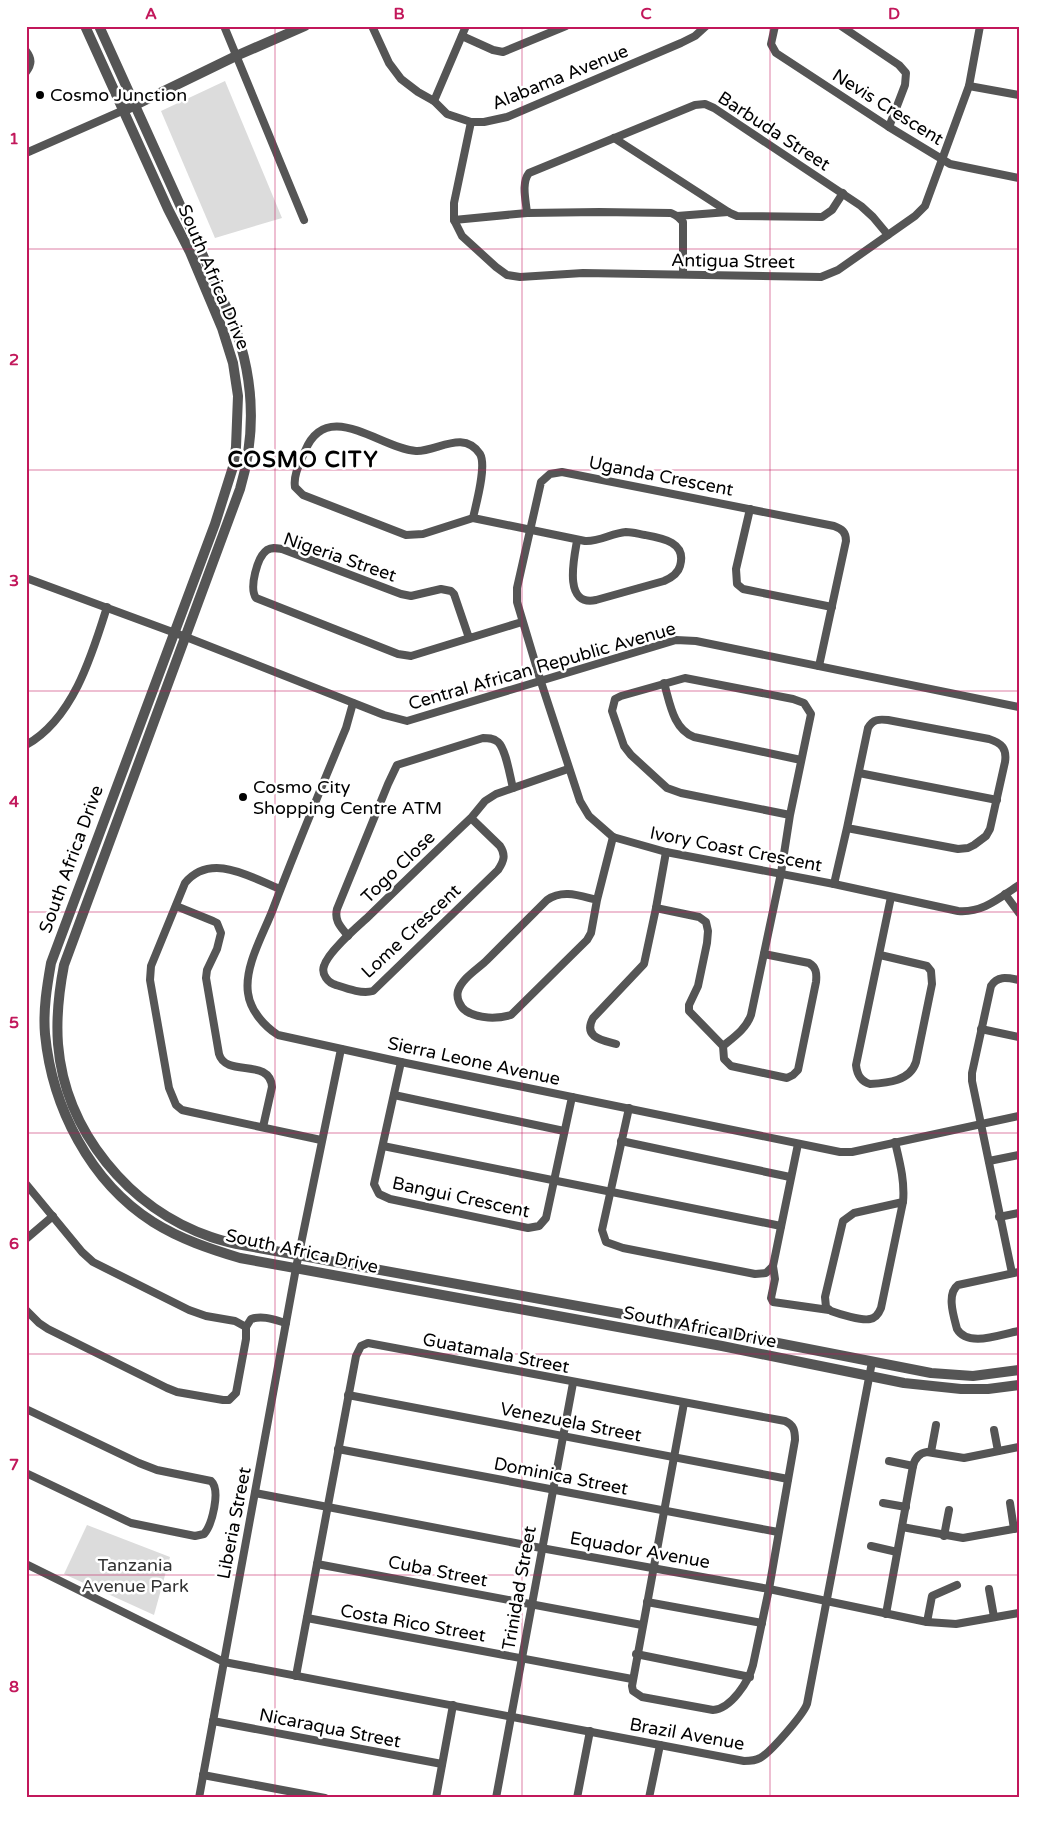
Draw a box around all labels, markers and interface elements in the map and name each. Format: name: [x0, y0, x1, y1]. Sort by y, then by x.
text: A: [145, 4, 157, 24]
text: B: [393, 4, 405, 24]
text: C: [640, 4, 652, 24]
text: D: [888, 4, 900, 24]
street label: Alabama Avenue: [489, 40, 631, 114]
street label: Nevis Crescent: [828, 64, 948, 150]
place label: Cosmo Junction: [50, 84, 187, 106]
street label: Barbuda Street: [714, 87, 834, 176]
marker: Cosmo Junction: [34, 89, 46, 101]
text: 1: [9, 129, 19, 149]
street label: South Africa Drive: [173, 201, 255, 353]
street label: Antigua Street: [671, 249, 795, 273]
text: 2: [9, 350, 19, 370]
district label: COSMO CITY: [227, 447, 379, 473]
street label: Uganda Crescent: [587, 451, 735, 501]
street label: Nigeria Street: [281, 527, 399, 587]
text: 3: [9, 571, 19, 591]
street label: Central African Republic Avenue: [406, 617, 678, 715]
place label: Cosmo City Shopping Centre ATM: [253, 776, 442, 819]
street label: South Africa Drive: [34, 782, 108, 936]
marker: Cosmo City Shopping Centre ATM: [237, 791, 249, 803]
text: 4: [9, 792, 19, 812]
street label: Ivory Coast Crescent: [648, 821, 824, 877]
street label: Togo Close: [356, 826, 440, 908]
street label: Lome Crescent: [357, 879, 465, 983]
text: 5: [9, 1013, 19, 1033]
street label: Sierra Leone Avenue: [386, 1032, 562, 1090]
street label: Bangui Crescent: [390, 1172, 532, 1222]
street label: South Africa Drive: [224, 1224, 380, 1278]
text: 6: [9, 1234, 19, 1254]
street label: South Africa Drive: [622, 1301, 778, 1353]
street label: Guatamala Street: [421, 1328, 571, 1378]
street label: Venezuela Street: [498, 1397, 644, 1447]
street label: Dominica Street: [492, 1452, 630, 1500]
text: 7: [9, 1455, 19, 1475]
street label: Liberia Street: [212, 1465, 256, 1581]
street label: Trinidad Street: [497, 1524, 541, 1652]
street label: Equador Avenue: [568, 1527, 712, 1573]
street label: Cuba Street: [386, 1551, 490, 1591]
park label: Tanzania Avenue Park: [81, 1554, 189, 1597]
street label: Costa Rico Street: [339, 1599, 488, 1647]
text: 8: [9, 1677, 19, 1697]
street label: Nicaraqua Street: [257, 1703, 403, 1753]
street label: Brazil Avenue: [628, 1713, 746, 1755]

